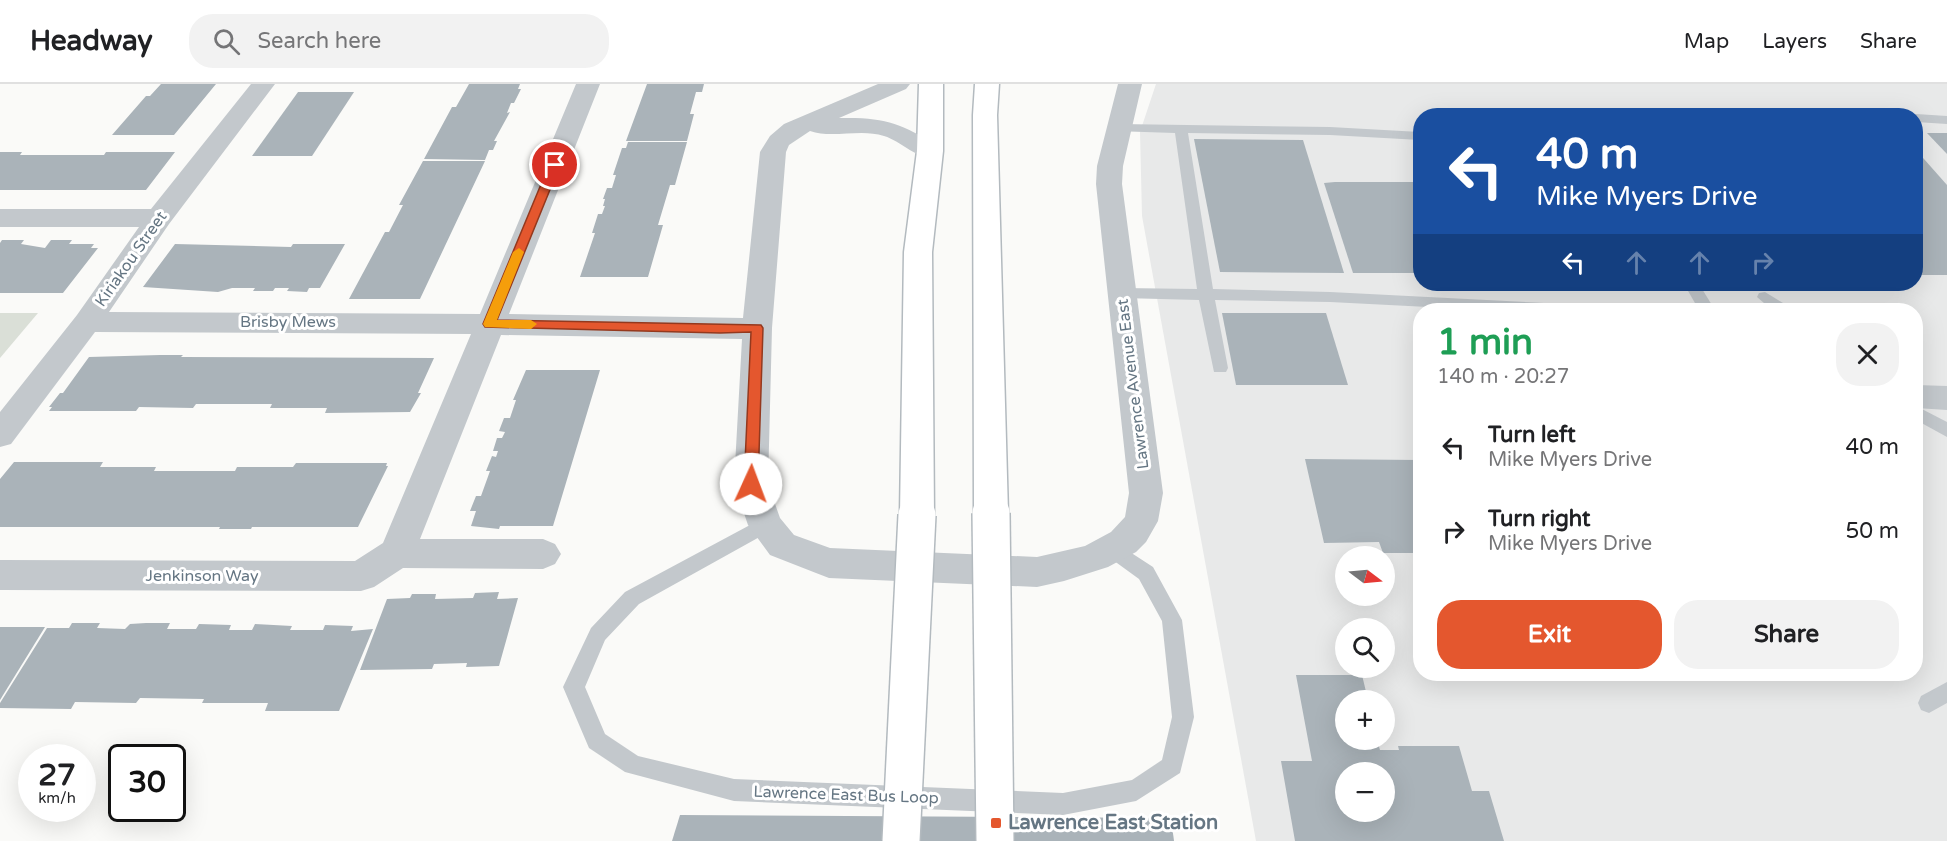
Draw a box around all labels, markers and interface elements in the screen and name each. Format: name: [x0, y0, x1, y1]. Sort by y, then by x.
search box: [189, 14, 609, 68]
text: Headway: [30, 24, 153, 58]
icon: search: [210, 25, 243, 58]
text: Search here: [258, 28, 381, 54]
text: Map: [1684, 29, 1729, 54]
text: Layers: [1762, 29, 1827, 54]
text: Share: [1860, 29, 1917, 54]
text: 40 m: [1536, 129, 1638, 180]
icon: left: [1437, 132, 1515, 210]
pin: [529, 139, 580, 190]
icon: arrive: [538, 148, 571, 181]
text: Mike Myers Drive: [1536, 180, 1758, 213]
street label: Kiriakou Street: [91, 207, 171, 311]
icon: left: [1557, 246, 1590, 279]
icon: ahead: [1620, 246, 1653, 279]
icon: ahead: [1683, 246, 1716, 279]
icon: right: [1746, 246, 1779, 279]
street label: Lawrence Avenue East: [1113, 298, 1153, 470]
street label: Brisby Mews: [240, 312, 336, 332]
text: 1 min: [1437, 321, 1533, 364]
button: close: [1836, 323, 1899, 386]
text: 140 m · 20:27: [1437, 365, 1569, 389]
text: Turn left: [1488, 422, 1576, 448]
icon: left: [1437, 431, 1470, 464]
text: 40 m: [1845, 434, 1899, 460]
text: Mike Myers Drive: [1488, 448, 1652, 472]
position arrow: [719, 452, 783, 516]
text: Turn right: [1488, 506, 1590, 532]
icon: right: [1437, 515, 1470, 548]
text: 50 m: [1845, 518, 1899, 544]
text: Mike Myers Drive: [1488, 532, 1652, 556]
north arrow: [1335, 546, 1395, 606]
map controls: [1335, 546, 1395, 822]
street label: Jenkinson Way: [146, 566, 259, 586]
button: Exit: [1437, 600, 1662, 669]
button: Share: [1674, 600, 1899, 669]
button: search: [1335, 618, 1395, 678]
button: +: [1335, 690, 1395, 750]
speed limit sign: 30: [108, 744, 186, 822]
text: 27: [38, 757, 76, 794]
button: −: [1335, 762, 1395, 822]
street label: Lawrence East Bus Loop: [753, 782, 939, 808]
text: km/h: [38, 789, 76, 807]
place label: Lawrence East Station: [1008, 811, 1218, 835]
marker: Lawrence East Station: [989, 816, 1003, 830]

